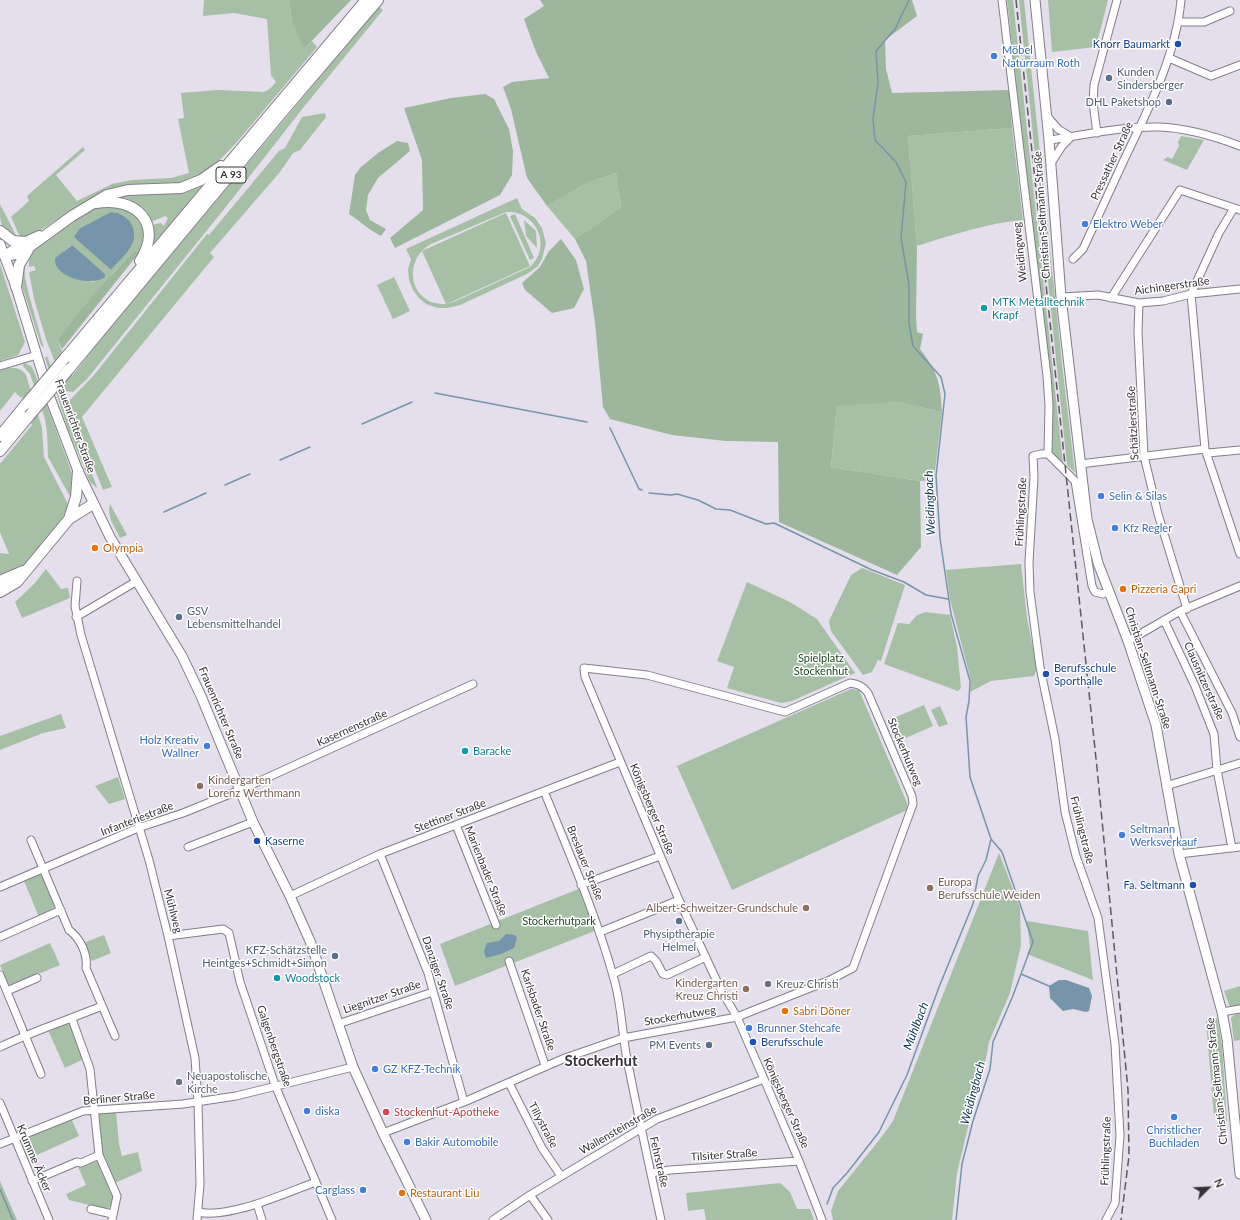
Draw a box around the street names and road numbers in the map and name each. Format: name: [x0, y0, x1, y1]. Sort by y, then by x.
street label: Pressather Straße: [1088, 120, 1136, 202]
street label: Christian-Seltmann-Straße: [1031, 151, 1053, 279]
road number: A 93: [216, 167, 246, 183]
street label: Weidingweg: [1010, 221, 1030, 283]
street label: Aichingerstraße: [1133, 274, 1211, 298]
street label: Frauenrichter Straße: [52, 377, 98, 475]
street label: Schätzlerstraße: [1124, 386, 1142, 460]
street label: Frühlingstraße: [1013, 477, 1029, 547]
street label: Christian-Seltmann-Straße: [1122, 605, 1174, 731]
street label: Clausnitzerstraße: [1181, 640, 1227, 722]
street label: Frauenrichter Straße: [196, 665, 246, 761]
street label: Kasernenstraße: [315, 707, 389, 749]
street label: Stockerhutweg: [885, 716, 925, 788]
street label: Königsberger Straße: [627, 761, 677, 857]
street label: Frühlingstraße: [1067, 795, 1097, 865]
street label: Stettiner Straße: [412, 796, 488, 836]
street label: Infanteriestraße: [99, 799, 175, 839]
street label: Marienbader Straße: [462, 824, 510, 918]
street label: Breslauer Straße: [564, 824, 606, 902]
street label: Mühlweg: [161, 888, 185, 934]
street label: Danziger Straße: [419, 934, 457, 1012]
street label: Karlsbader Straße: [518, 967, 558, 1053]
street label: Liegnitzer Straße: [341, 978, 423, 1016]
street label: Galgenbergstraße: [254, 1003, 294, 1089]
street label: Stockerhutweg: [643, 1003, 717, 1029]
street label: Christian-Seltmann-Straße: [1204, 1017, 1230, 1145]
street label: Königsberger Straße: [760, 1056, 812, 1150]
street label: Berliner Straße: [83, 1088, 155, 1108]
street label: Tillystraße: [525, 1100, 561, 1150]
street label: Wallensteinstraße: [577, 1103, 659, 1157]
street label: Frühlingstraße: [1098, 1116, 1114, 1186]
street label: Krumme Äcker: [14, 1122, 54, 1194]
street label: Fehrstraße: [647, 1135, 671, 1189]
street label: Tilsiter Straße: [690, 1146, 758, 1164]

